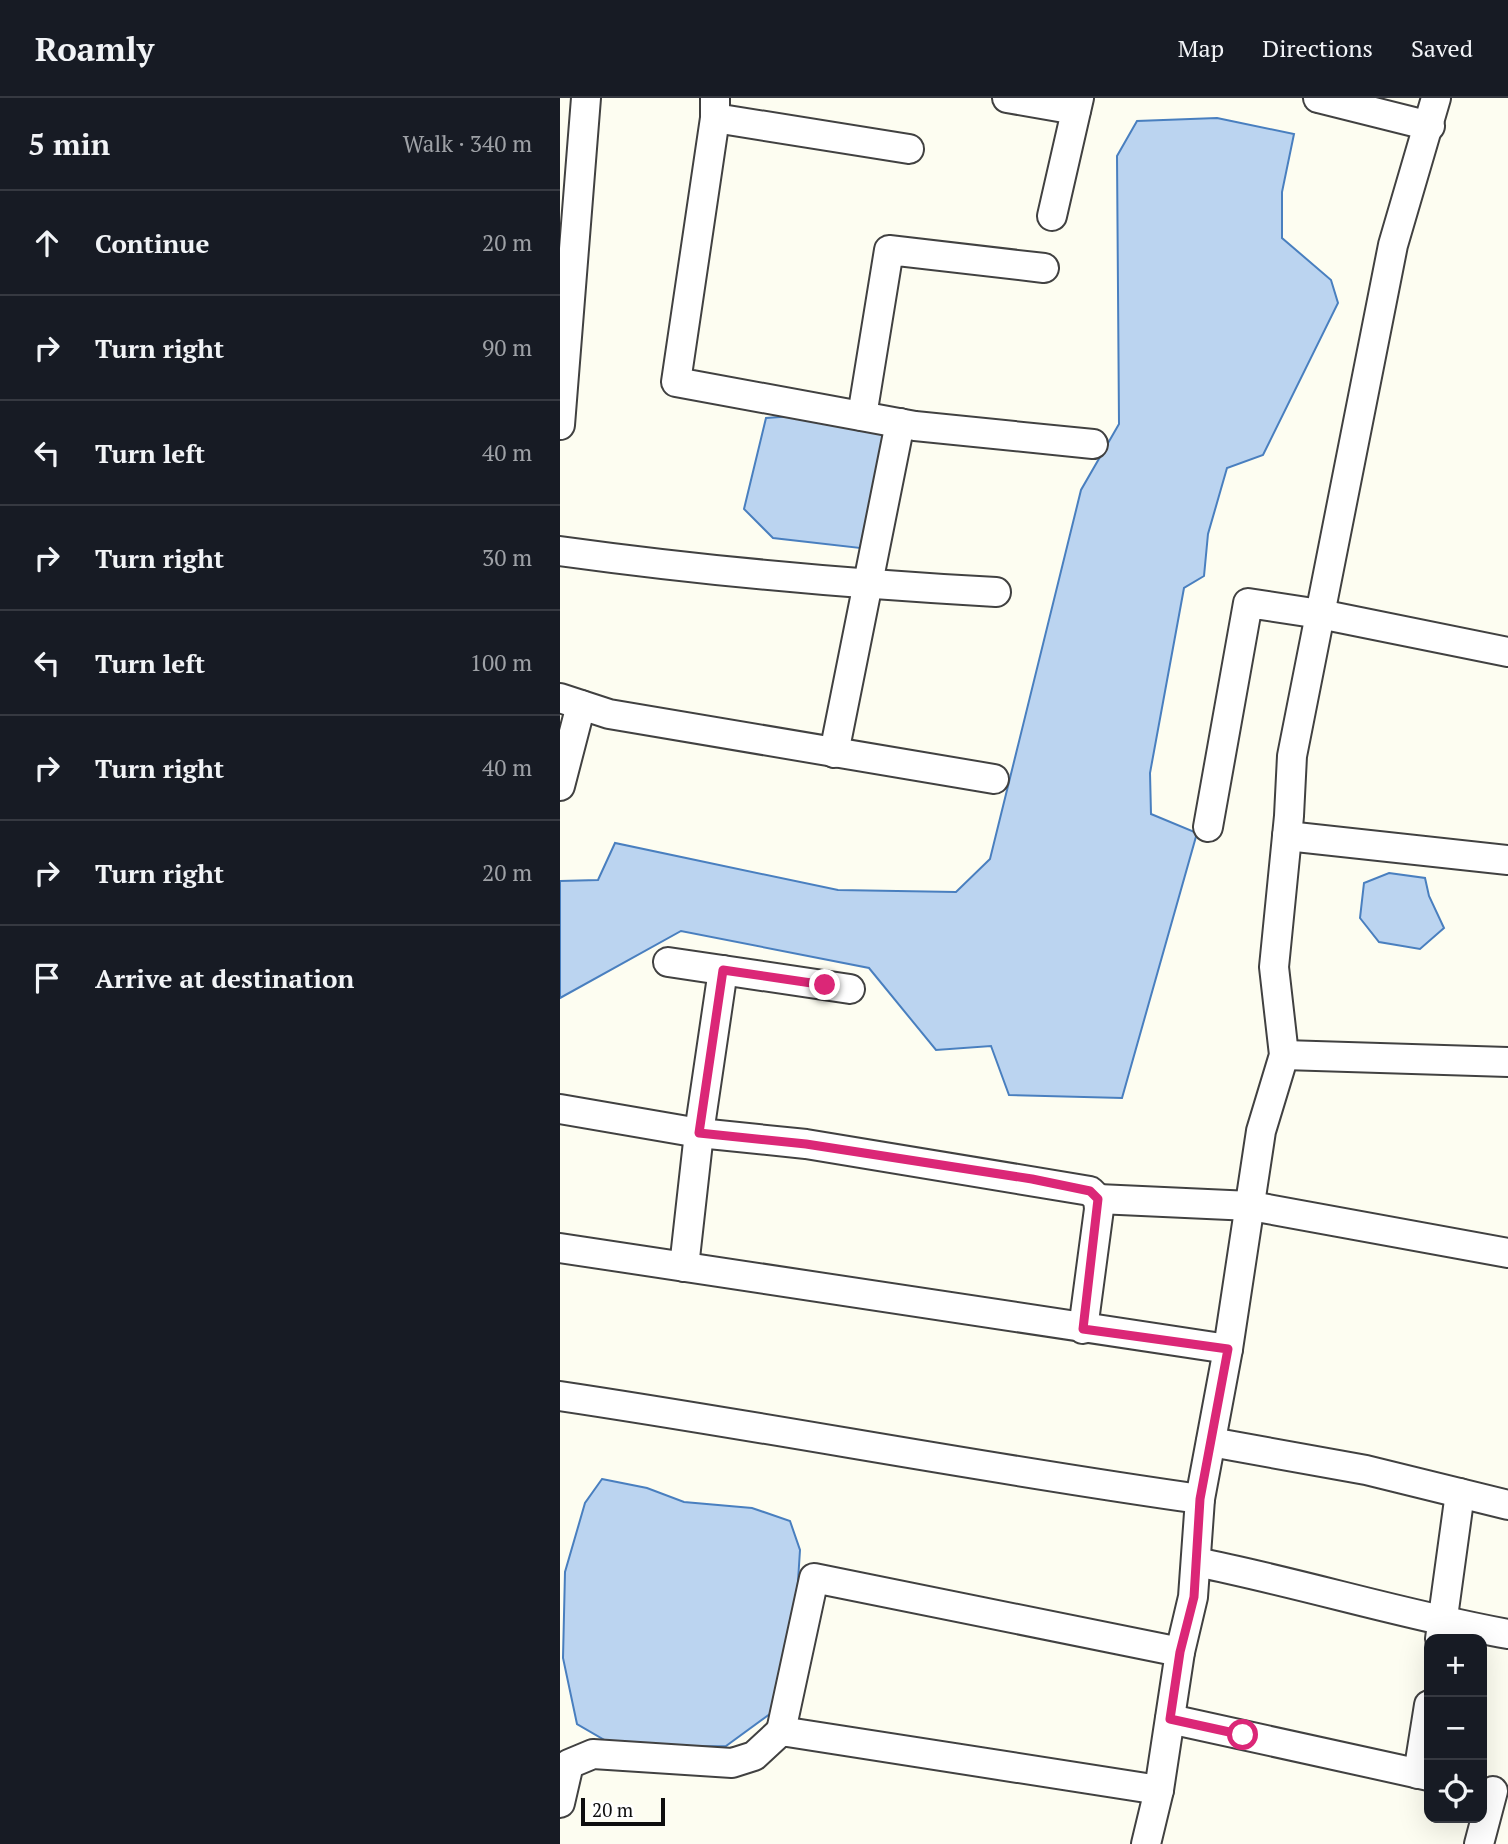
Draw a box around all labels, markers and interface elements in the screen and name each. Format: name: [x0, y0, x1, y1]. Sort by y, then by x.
text: Roamly: [35, 27, 154, 70]
text: Map: [1178, 32, 1224, 64]
text: Directions: [1262, 32, 1373, 64]
text: Saved: [1411, 32, 1473, 64]
text: 5 min: [28, 124, 110, 164]
text: Walk · 340 m: [403, 128, 532, 159]
icon: ahead: [28, 224, 66, 262]
text: Continue: [95, 226, 209, 260]
text: 20 m: [482, 227, 532, 258]
icon: right: [28, 329, 66, 367]
text: Turn right: [95, 331, 224, 365]
text: 90 m: [482, 332, 532, 363]
icon: left: [28, 434, 66, 472]
text: Turn left: [95, 436, 205, 470]
text: 40 m: [482, 437, 532, 468]
icon: right: [28, 539, 66, 577]
text: Turn right: [95, 541, 224, 575]
text: 30 m: [482, 542, 532, 573]
icon: left: [28, 644, 66, 682]
text: Turn left: [95, 646, 205, 680]
text: 100 m: [470, 647, 532, 678]
icon: right: [28, 749, 66, 787]
text: Turn right: [95, 751, 224, 785]
text: 40 m: [482, 752, 532, 783]
icon: right: [28, 854, 66, 892]
text: Turn right: [95, 856, 224, 890]
text: 20 m: [482, 857, 532, 888]
icon: arrive: [28, 959, 66, 997]
text: Arrive at destination: [95, 961, 354, 995]
route end: [809, 969, 840, 1000]
map controls: [1424, 1634, 1487, 1823]
button: +: [1424, 1634, 1487, 1697]
button: −: [1424, 1697, 1487, 1760]
route start: [1227, 1719, 1258, 1750]
button: locate: [1424, 1760, 1487, 1823]
scale bar: [581, 1795, 665, 1827]
text: 20 m: [592, 1797, 633, 1822]

